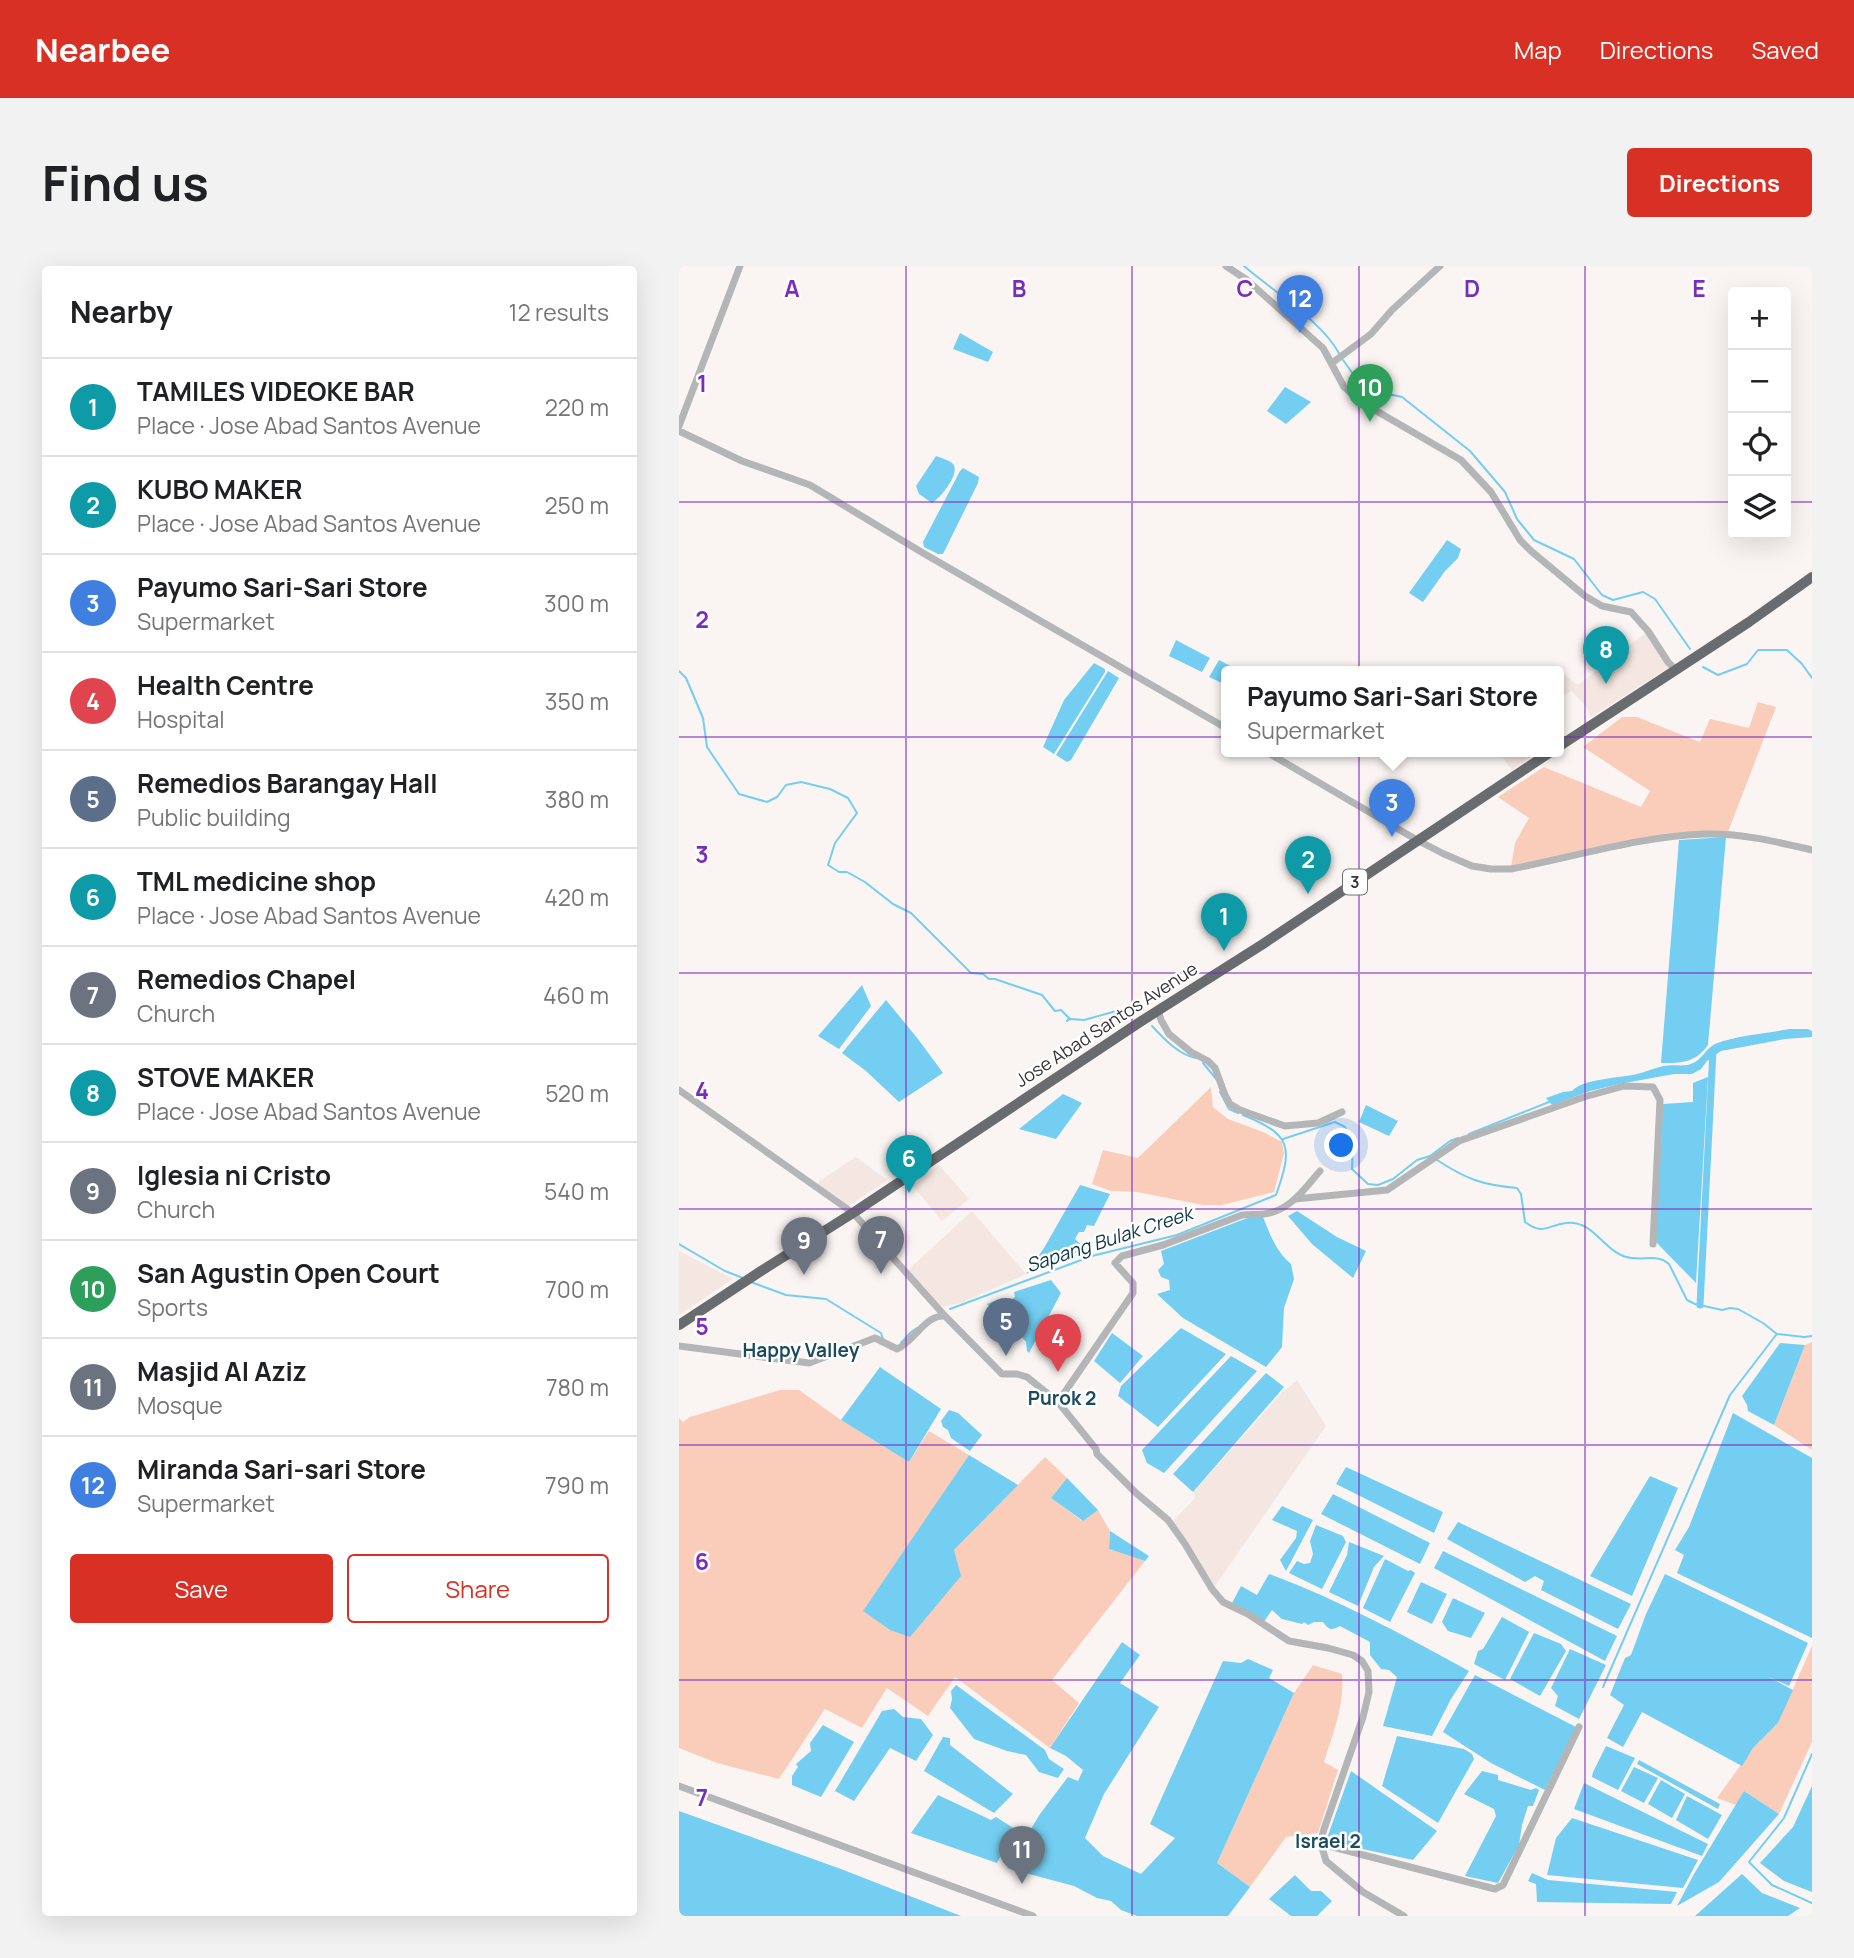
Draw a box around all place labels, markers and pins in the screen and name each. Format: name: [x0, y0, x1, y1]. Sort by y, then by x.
pin: 12: [1277, 275, 1323, 333]
pin: 10: [1347, 364, 1393, 422]
pin: 8: [1583, 626, 1629, 684]
pin: 3: [1369, 779, 1415, 837]
pin: 2: [1285, 836, 1331, 894]
pin: 1: [1201, 893, 1247, 951]
pin: 6: [886, 1135, 932, 1193]
pin: 7: [858, 1216, 904, 1274]
pin: 9: [781, 1217, 827, 1275]
pin: 5: [983, 1298, 1029, 1356]
pin: 4: [1035, 1314, 1081, 1372]
pin: 11: [999, 1826, 1045, 1884]

